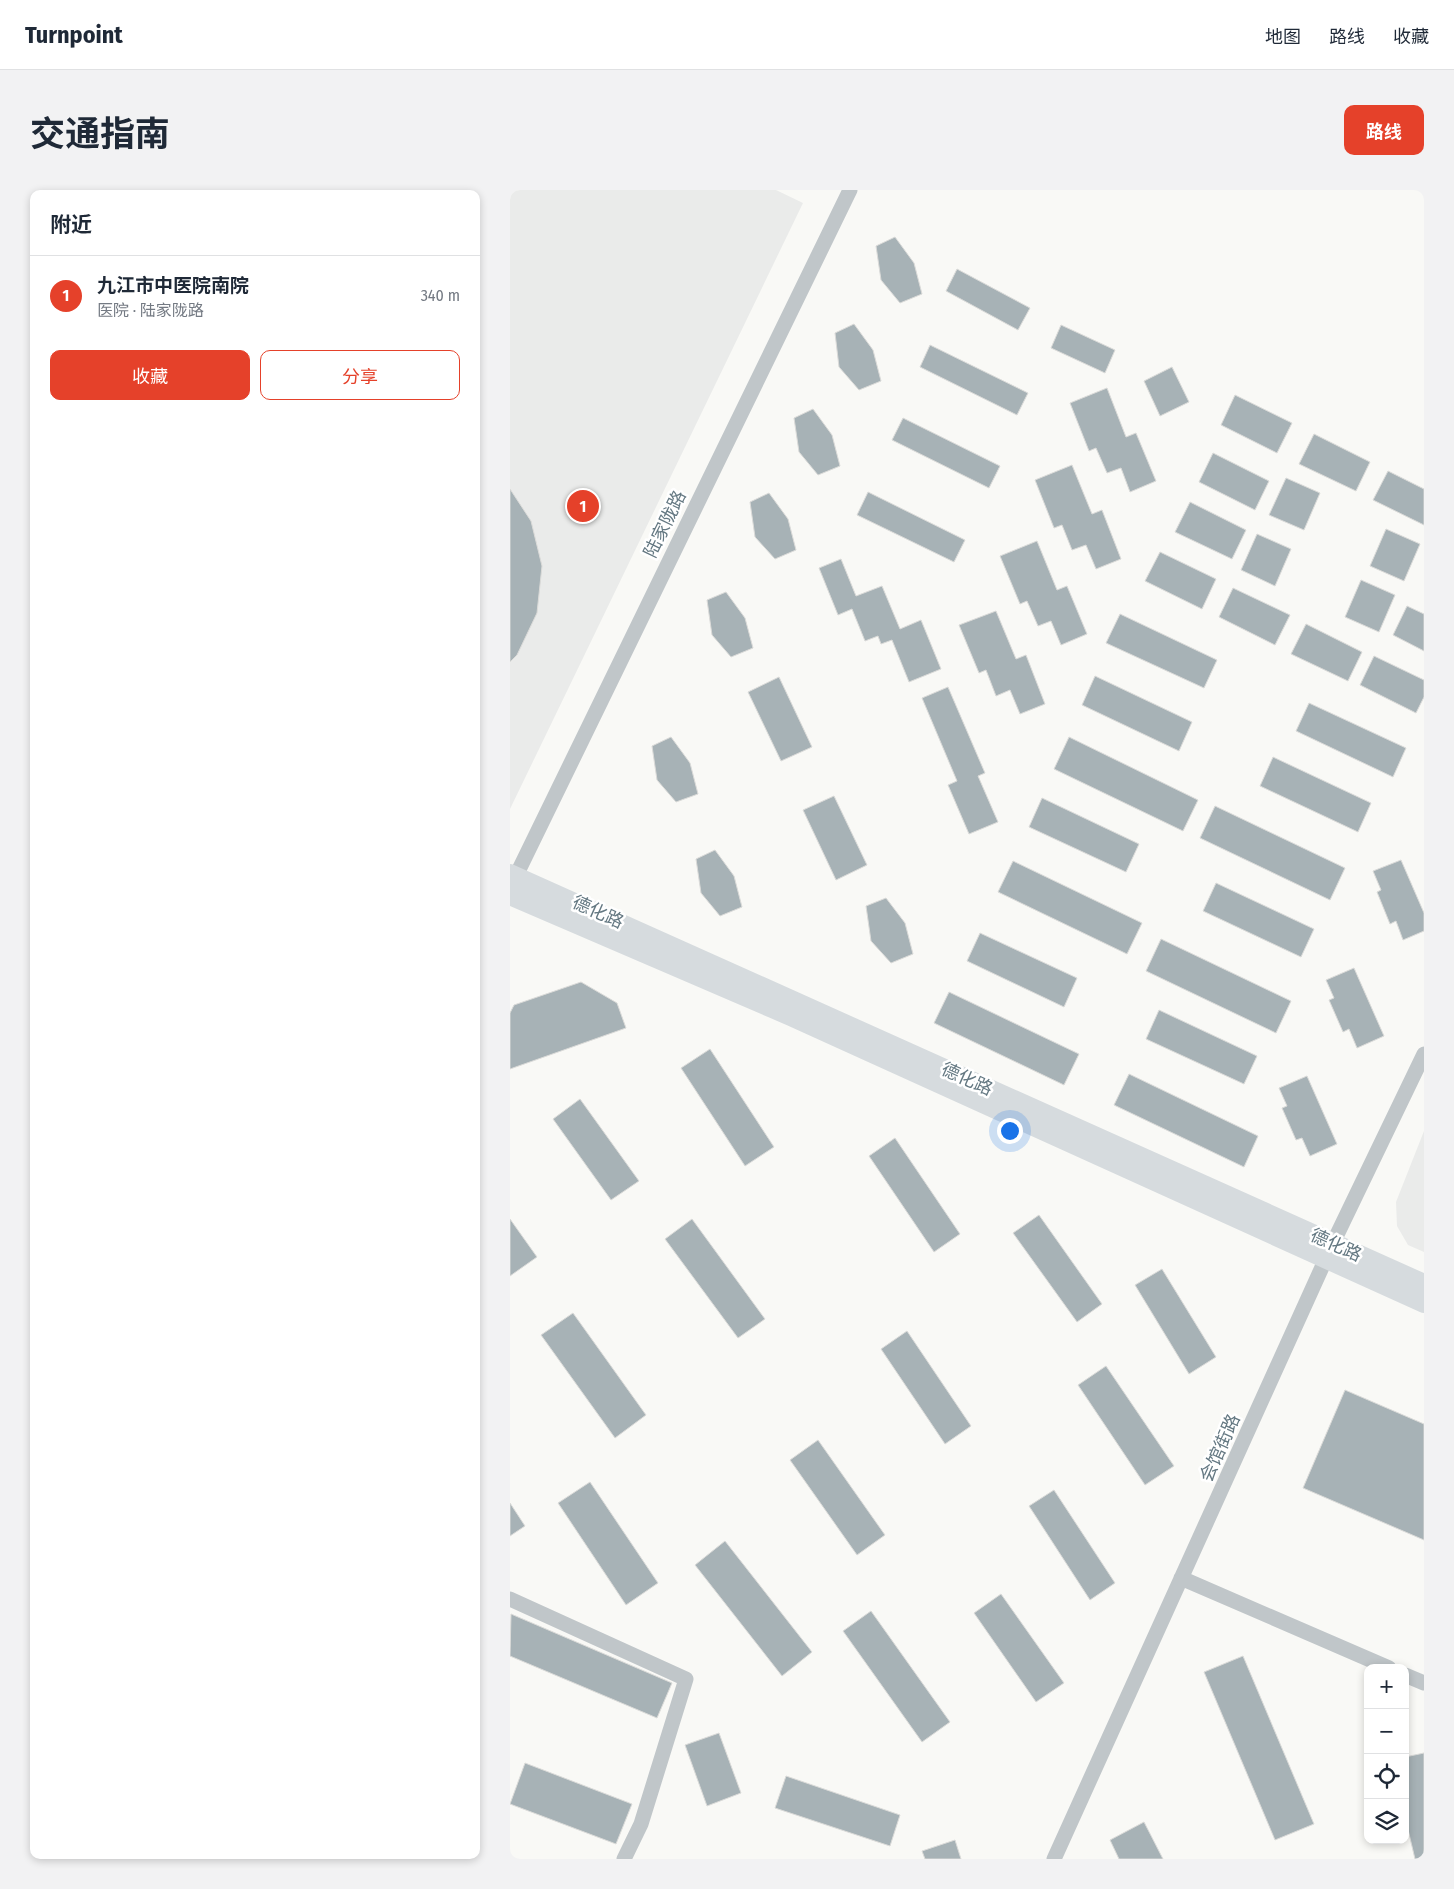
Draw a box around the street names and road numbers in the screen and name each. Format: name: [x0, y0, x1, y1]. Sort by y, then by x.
street label: 陆家陇路: [639, 487, 691, 561]
street label: 德化路: [569, 891, 627, 933]
street label: 德化路: [938, 1058, 996, 1100]
street label: 德化路: [1307, 1224, 1365, 1266]
street label: 会馆街路: [1195, 1411, 1245, 1485]

